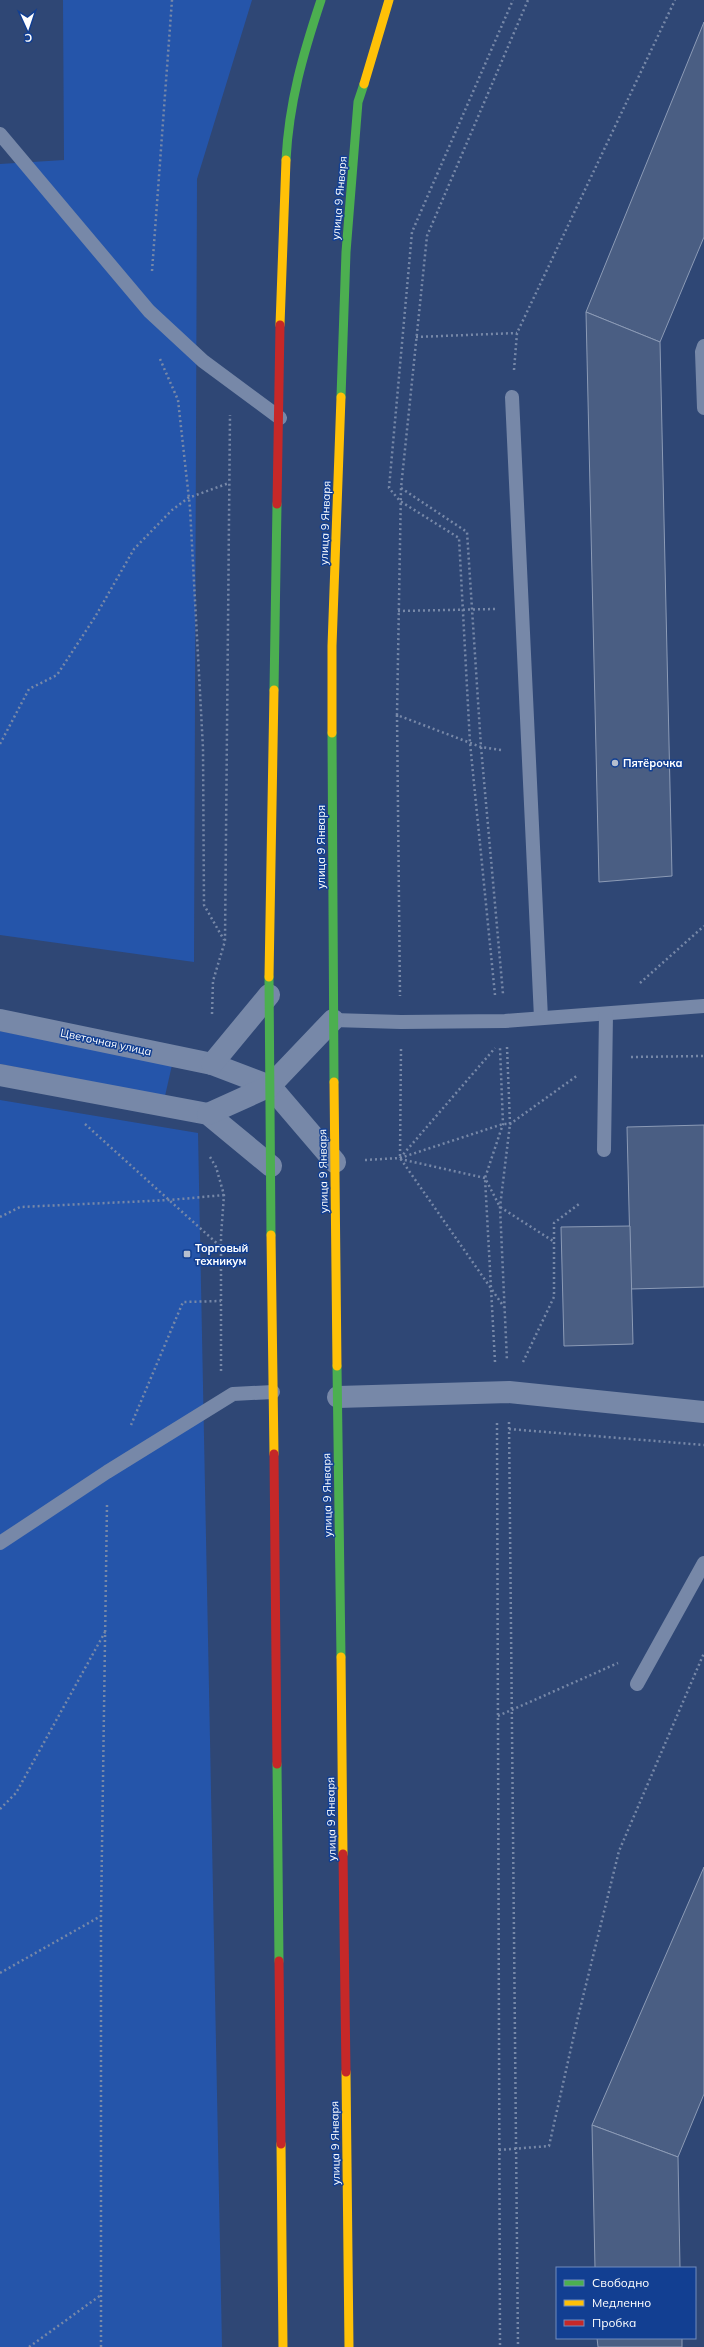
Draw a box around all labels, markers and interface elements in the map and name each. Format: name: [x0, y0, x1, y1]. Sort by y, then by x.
north arrow: [8, 8, 48, 48]
text: С: [24, 31, 33, 45]
street label: улица 9 Января: [328, 155, 350, 241]
street label: улица 9 Января: [317, 481, 333, 565]
place label: Пятёрочка: [623, 756, 683, 770]
marker: Пятёрочка: [610, 758, 620, 768]
street label: улица 9 Января: [314, 805, 328, 889]
street label: Цветочная улица: [59, 1025, 153, 1059]
street label: улица 9 Января: [315, 1129, 331, 1213]
place label: Торговый техникум: [195, 1241, 248, 1268]
marker: Торговый техникум: [182, 1249, 192, 1259]
street label: улица 9 Января: [319, 1453, 335, 1537]
street label: улица 9 Января: [323, 1777, 339, 1861]
street label: улица 9 Января: [327, 2101, 343, 2185]
legend: [556, 2267, 696, 2339]
text: Свободно: [592, 2275, 649, 2290]
text: Медленно: [592, 2295, 651, 2310]
text: Пробка: [592, 2315, 636, 2330]

